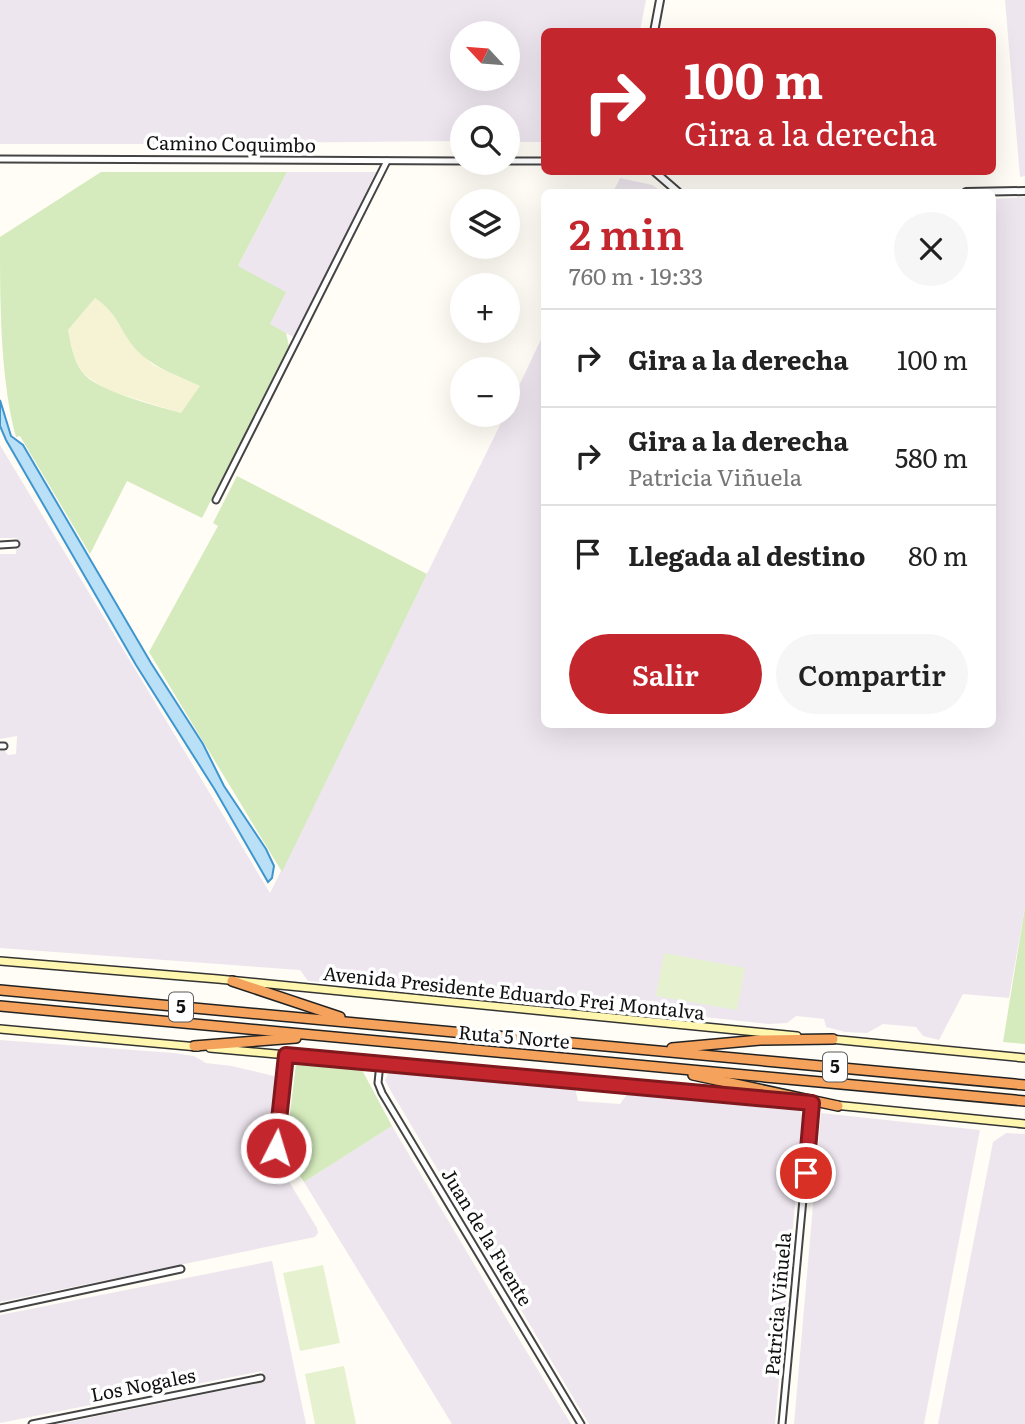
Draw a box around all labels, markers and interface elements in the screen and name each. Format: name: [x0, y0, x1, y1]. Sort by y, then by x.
north arrow: [450, 21, 520, 91]
map controls: [450, 21, 520, 427]
text: 100 m: [684, 41, 823, 114]
icon: right: [569, 56, 660, 147]
button: search: [450, 105, 520, 175]
text: Gira a la derecha: [684, 108, 937, 156]
street label: Camino Coquimbo: [146, 128, 316, 158]
button: layers: [450, 189, 520, 259]
text: 2 min: [569, 201, 684, 263]
button: close: [894, 212, 968, 286]
text: 760 m · 19:33: [569, 258, 703, 292]
button: +: [450, 273, 520, 343]
icon: right: [569, 339, 607, 377]
text: Gira a la derecha: [628, 339, 848, 378]
text: 100 m: [897, 339, 968, 378]
button: −: [450, 357, 520, 427]
text: Gira a la derecha: [628, 420, 848, 459]
icon: right: [569, 437, 607, 475]
text: 580 m: [895, 437, 968, 476]
text: Patricia Viñuela: [628, 459, 802, 493]
icon: arrive: [569, 535, 607, 573]
text: Llegada al destino: [628, 535, 865, 574]
text: 80 m: [908, 535, 968, 574]
button: Salir: [569, 634, 762, 714]
button: Compartir: [776, 634, 968, 714]
street label: Avenida Presidente Eduardo Frei Montalva: [322, 958, 707, 1026]
road number: 5: [169, 992, 193, 1022]
street label: Ruta 5 Norte: [457, 1017, 571, 1055]
road number: 5: [823, 1052, 847, 1082]
position arrow: [239, 1111, 313, 1185]
pin: [776, 1143, 836, 1203]
icon: arrive: [787, 1154, 825, 1192]
street label: Juan de la Fuente: [436, 1162, 540, 1311]
street label: Patricia Viñuela: [757, 1230, 797, 1377]
street label: Los Nogales: [88, 1360, 198, 1408]

